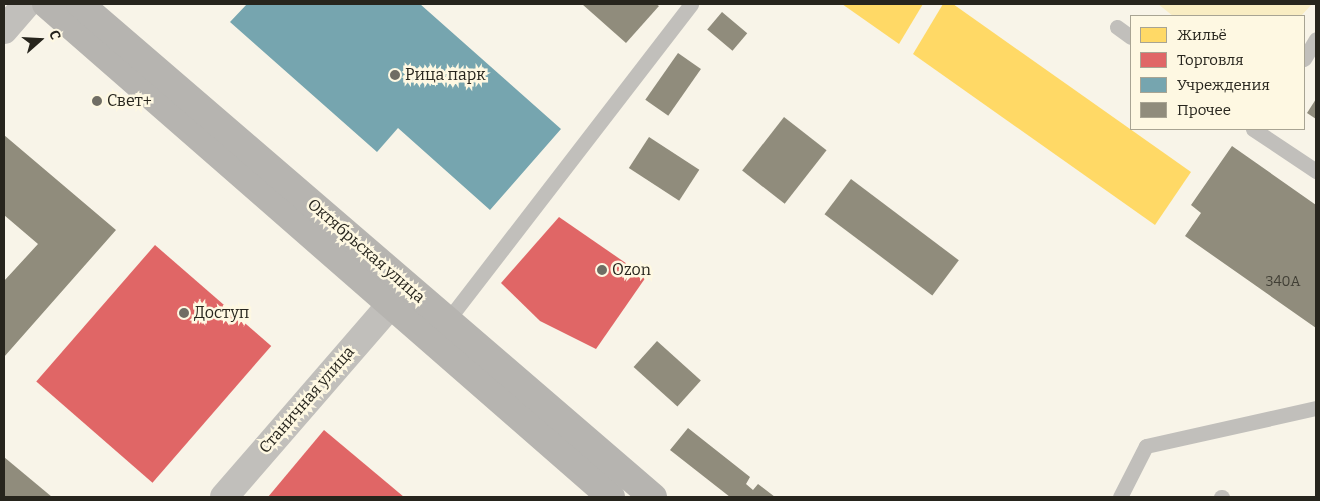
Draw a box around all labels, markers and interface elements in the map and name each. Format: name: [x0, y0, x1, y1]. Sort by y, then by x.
north arrow: [15, 15, 65, 65]
legend: [1130, 15, 1305, 130]
text: Жильё: [1177, 26, 1227, 44]
text: С: [45, 28, 64, 42]
text: Торговля: [1177, 51, 1244, 69]
place label: Рица парк: [405, 65, 486, 85]
marker: Рица парк: [389, 69, 401, 81]
text: Учреждения: [1177, 76, 1270, 94]
place label: Свет+: [107, 91, 152, 111]
marker: Свет+: [91, 95, 103, 107]
text: Прочее: [1177, 101, 1231, 119]
street label: Октябрьская улица: [303, 195, 429, 307]
place label: Ozon: [612, 260, 651, 280]
marker: Ozon: [596, 264, 608, 276]
house number: 340А: [1265, 274, 1301, 290]
place label: Доступ: [194, 303, 249, 323]
marker: Доступ: [178, 307, 190, 319]
street label: Станичная улица: [255, 343, 359, 457]

